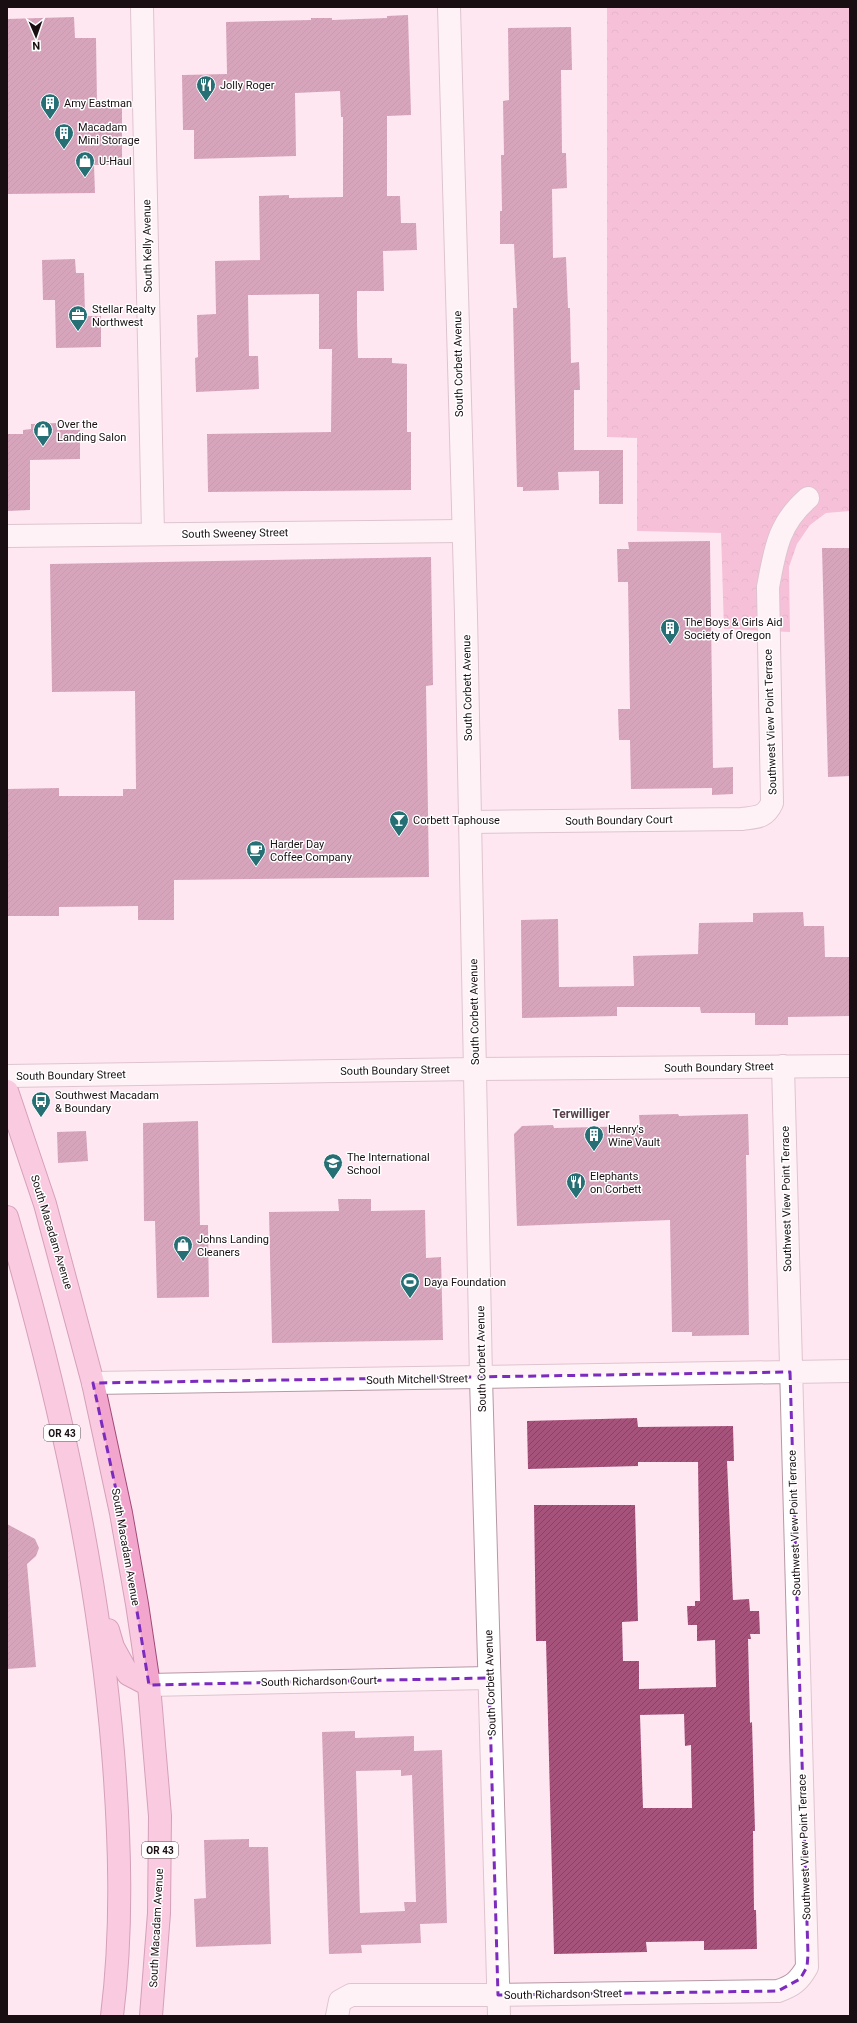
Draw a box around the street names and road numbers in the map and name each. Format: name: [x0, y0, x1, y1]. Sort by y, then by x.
street label: South Kelly Avenue: [140, 199, 155, 293]
street label: South Corbett Avenue: [451, 311, 466, 417]
street label: South Sweeney Street: [182, 526, 289, 541]
street label: South Corbett Avenue: [460, 635, 475, 741]
street label: Southwest View Point Terrace: [761, 649, 780, 795]
street label: South Boundary Court: [565, 813, 673, 828]
street label: South Corbett Avenue: [467, 959, 482, 1065]
street label: South Boundary Street: [664, 1060, 774, 1075]
street label: South Boundary Street: [340, 1063, 450, 1078]
street label: South Boundary Street: [16, 1068, 126, 1083]
street label: Southwest View Point Terrace: [779, 1126, 794, 1272]
street label: South Macadam Avenue: [28, 1173, 75, 1291]
street label: South Corbett Avenue: [474, 1306, 489, 1412]
street label: South Mitchell Street: [366, 1372, 468, 1387]
road number: OR 43: [44, 1425, 80, 1441]
street label: Southwest View Point Terrace: [785, 1450, 804, 1596]
street label: South Macadam Avenue: [109, 1487, 142, 1607]
street label: South Corbett Avenue: [482, 1629, 499, 1736]
street label: South Richardson Court: [261, 1674, 378, 1689]
street label: Southwest View Point Terrace: [795, 1774, 814, 1920]
road number: OR 43: [142, 1842, 178, 1858]
street label: South Macadam Avenue: [147, 1868, 166, 1988]
street label: South Richardson Street: [504, 1987, 623, 2002]

